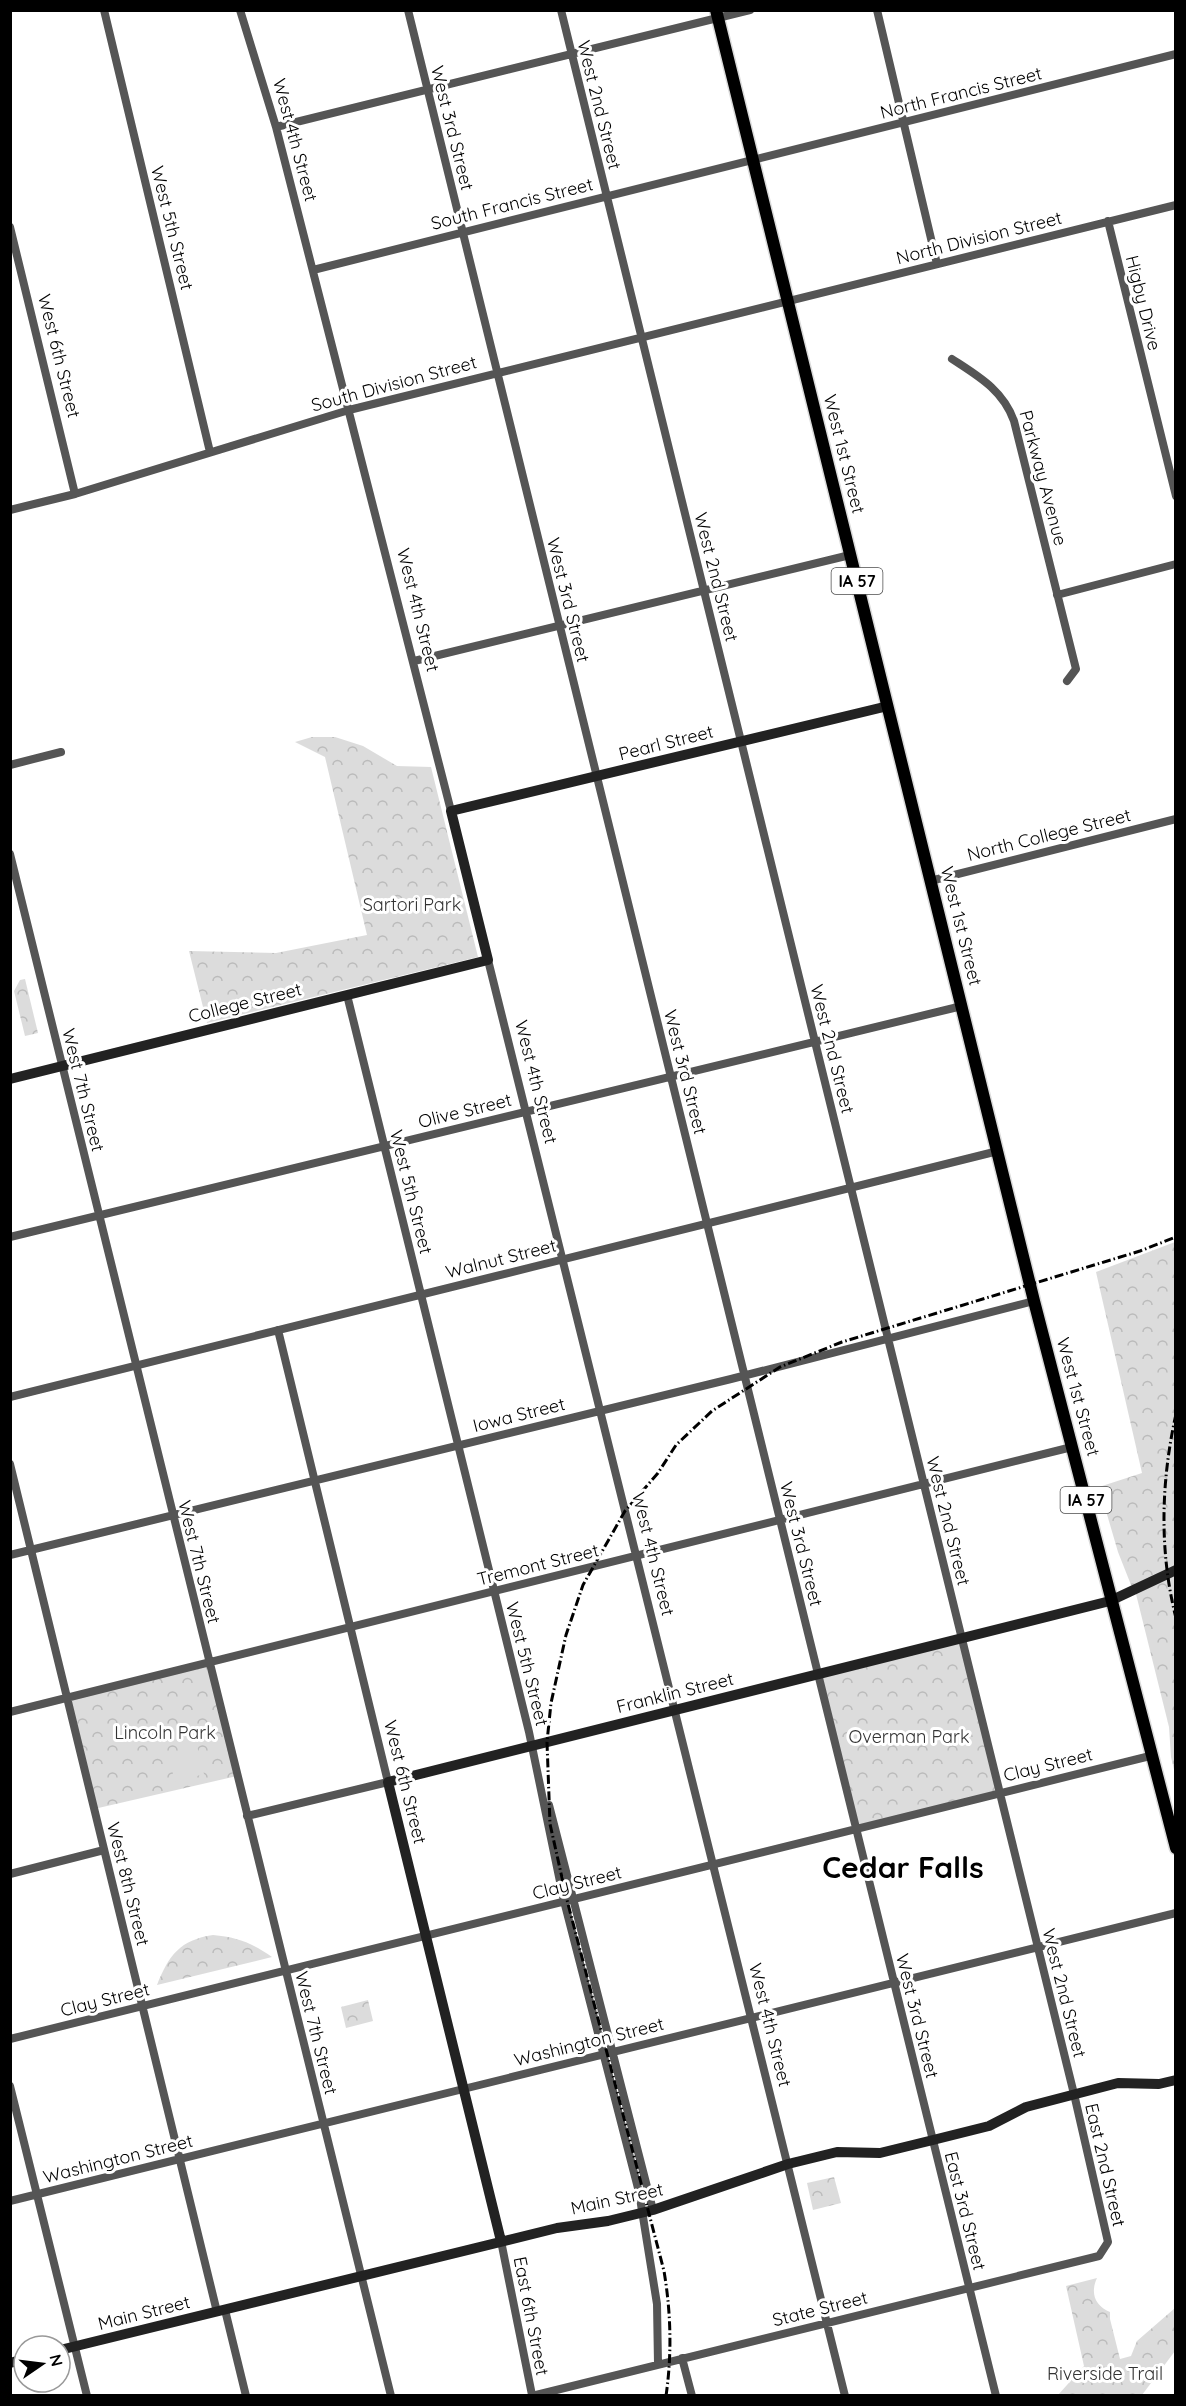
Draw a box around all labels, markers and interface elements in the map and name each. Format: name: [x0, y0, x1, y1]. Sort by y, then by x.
street label: West 2nd Street: [572, 38, 627, 172]
street label: North Francis Street: [878, 61, 1044, 124]
street label: West 3rd Street: [426, 63, 479, 193]
street label: West 4th Street: [268, 76, 323, 204]
street label: West 5th Street: [146, 163, 199, 292]
street label: South Francis Street: [428, 172, 595, 235]
street label: North Division Street: [894, 206, 1064, 269]
street label: Higby Drive: [1121, 253, 1166, 353]
street label: West 6th Street: [33, 292, 86, 420]
street label: South Division Street: [309, 350, 479, 417]
street label: West 1st Street: [819, 392, 870, 516]
street label: Parkway Avenue: [1014, 408, 1073, 548]
street label: West 2nd Street: [689, 510, 744, 644]
street label: West 3rd Street: [542, 535, 595, 665]
street label: West 4th Street: [392, 546, 445, 674]
road number: IA 57: [832, 568, 882, 594]
street label: Pearl Street: [616, 720, 716, 765]
street label: North College Street: [965, 803, 1133, 866]
street label: West 1st Street: [936, 864, 987, 988]
park label: Sartori Park: [363, 893, 461, 916]
street label: College Street: [186, 977, 304, 1028]
street label: West 2nd Street: [805, 982, 860, 1116]
street label: West 3rd Street: [659, 1007, 712, 1137]
street label: West 4th Street: [510, 1018, 563, 1146]
street label: West 7th Street: [57, 1026, 110, 1154]
street label: Olive Street: [416, 1088, 514, 1133]
street label: West 5th Street: [385, 1127, 438, 1256]
street label: Walnut Street: [443, 1234, 559, 1283]
street label: West 1st Street: [1052, 1335, 1105, 1459]
street label: Iowa Street: [470, 1392, 567, 1437]
street label: West 2nd Street: [921, 1454, 976, 1588]
street label: West 3rd Street: [775, 1479, 828, 1609]
road number: IA 57: [1060, 1487, 1112, 1513]
street label: West 4th Street: [627, 1490, 680, 1618]
street label: West 7th Street: [173, 1498, 226, 1626]
street label: Tremont Street: [475, 1538, 601, 1591]
street label: West 5th Street: [501, 1599, 554, 1728]
street label: Franklin Street: [614, 1667, 736, 1718]
street label: West 6th Street: [379, 1718, 432, 1846]
park label: Lincoln Park: [114, 1721, 216, 1744]
park label: Overman Park: [848, 1725, 970, 1748]
street label: Clay Street: [1001, 1742, 1095, 1787]
street label: West 8th Street: [102, 1820, 155, 1948]
district label: Cedar Falls: [822, 1848, 984, 1886]
street label: Clay Street: [530, 1860, 624, 1905]
street label: West 2nd Street: [1037, 1926, 1092, 2060]
street label: West 3rd Street: [891, 1951, 944, 2081]
street label: West 4th Street: [744, 1961, 797, 2089]
street label: West 7th Street: [290, 1969, 343, 2097]
street label: Clay Street: [58, 1977, 152, 2022]
street label: Washington Street: [512, 2012, 666, 2071]
street label: East 2nd Street: [1080, 2101, 1131, 2229]
street label: Washington Street: [41, 2129, 195, 2188]
street label: East 3rd Street: [940, 2149, 991, 2273]
street label: Main Street: [568, 2177, 665, 2220]
street label: East 6th Street: [509, 2254, 554, 2377]
street label: State Street: [770, 2286, 870, 2331]
street label: Main Street: [95, 2290, 192, 2335]
north arrow: [12, 2334, 72, 2394]
text: N: [45, 2352, 68, 2368]
park label: Riverside Trail: [1047, 2362, 1163, 2385]

